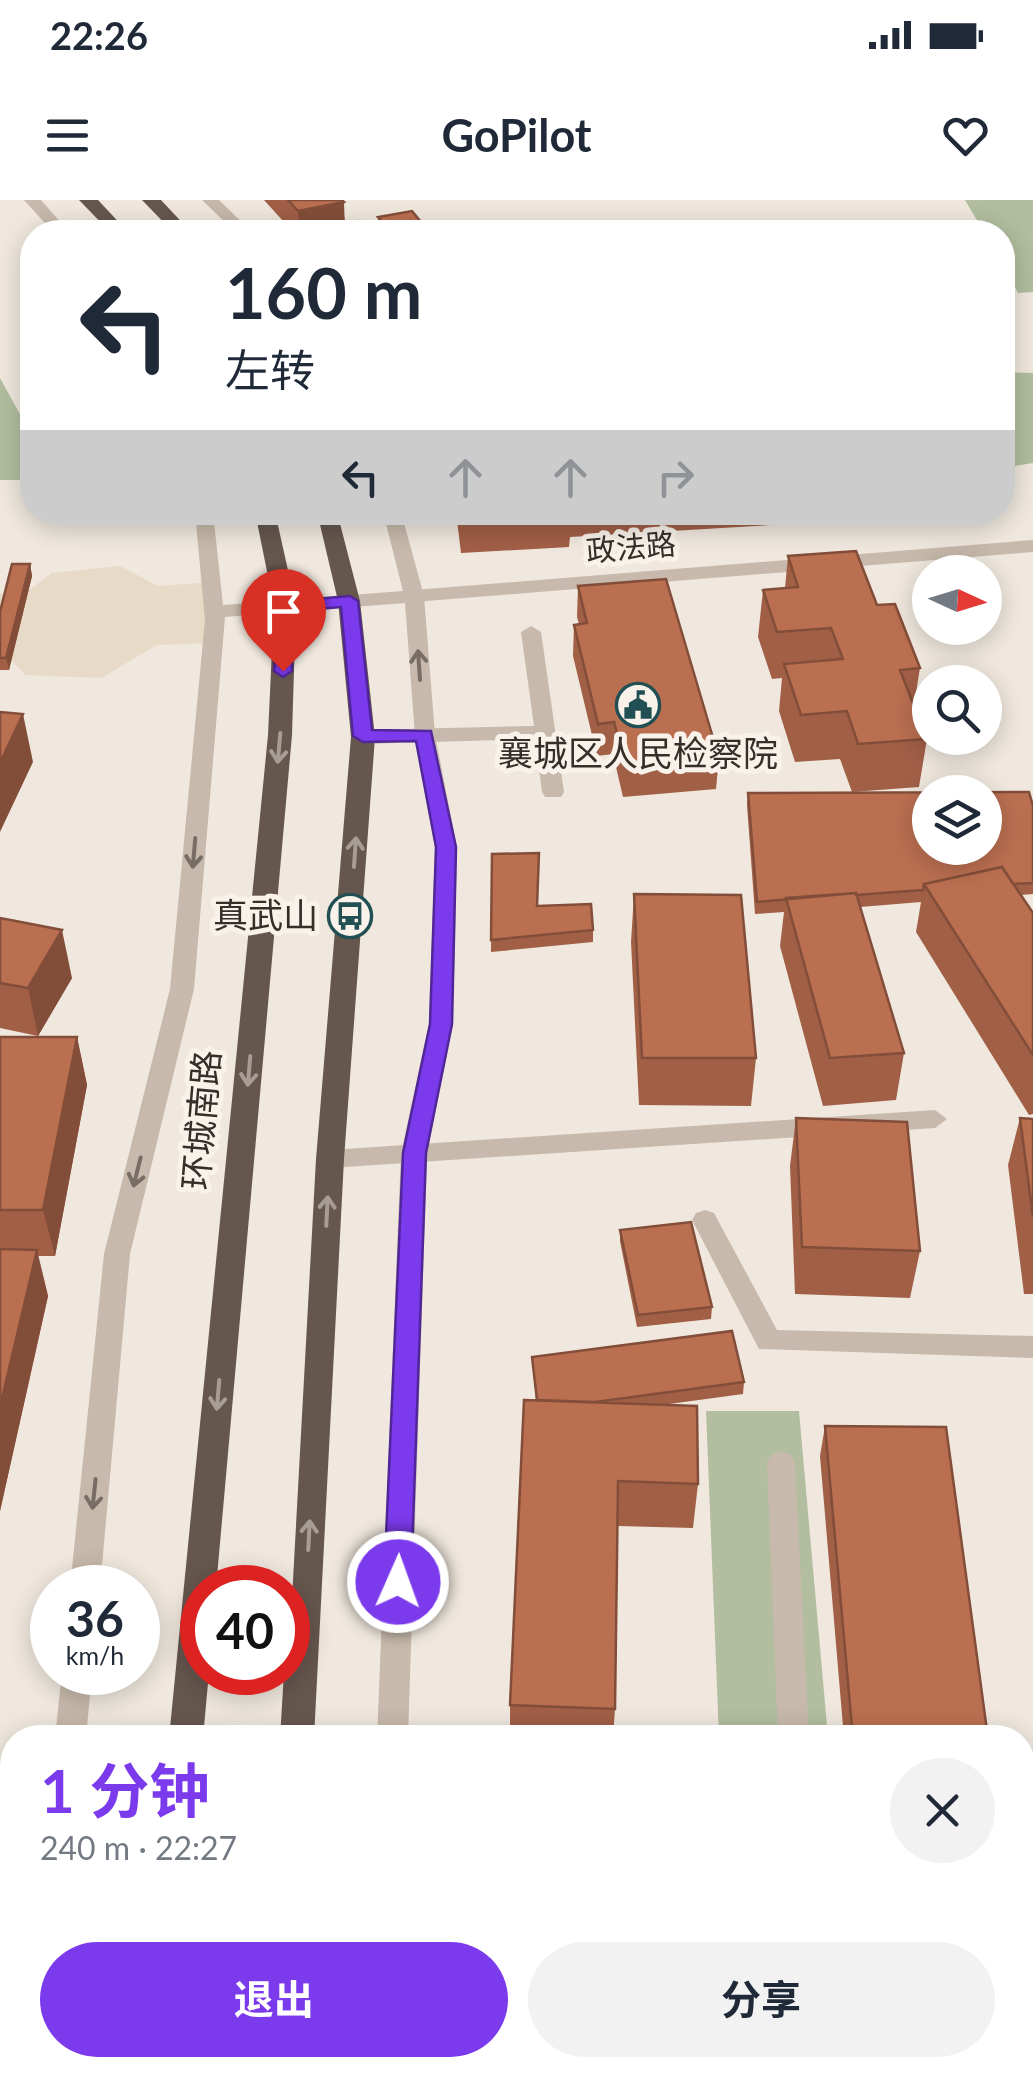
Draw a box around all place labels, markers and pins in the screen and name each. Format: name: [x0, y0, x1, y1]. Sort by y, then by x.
pin: [241, 569, 326, 672]
public building icon: 襄城区人民检察院: [615, 682, 661, 728]
place label: 襄城区人民检察院: [498, 731, 778, 773]
place label: 真武山: [213, 893, 318, 935]
bus stop icon: 真武山: [327, 893, 373, 939]

